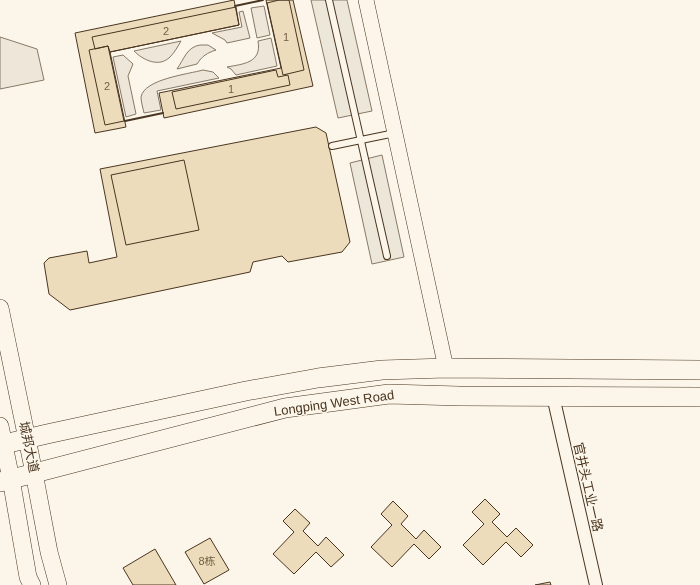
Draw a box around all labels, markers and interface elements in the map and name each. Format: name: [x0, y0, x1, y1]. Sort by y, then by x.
house number: 2: [163, 25, 169, 37]
house number: 1: [283, 31, 289, 43]
house number: 2: [104, 80, 110, 92]
house number: 1: [228, 83, 234, 95]
street label: Longping West Road: [273, 387, 395, 419]
street label: 城邦大道: [16, 420, 42, 474]
street label: 官井头工业一路: [570, 441, 606, 533]
house number: 8栋: [198, 555, 216, 567]

